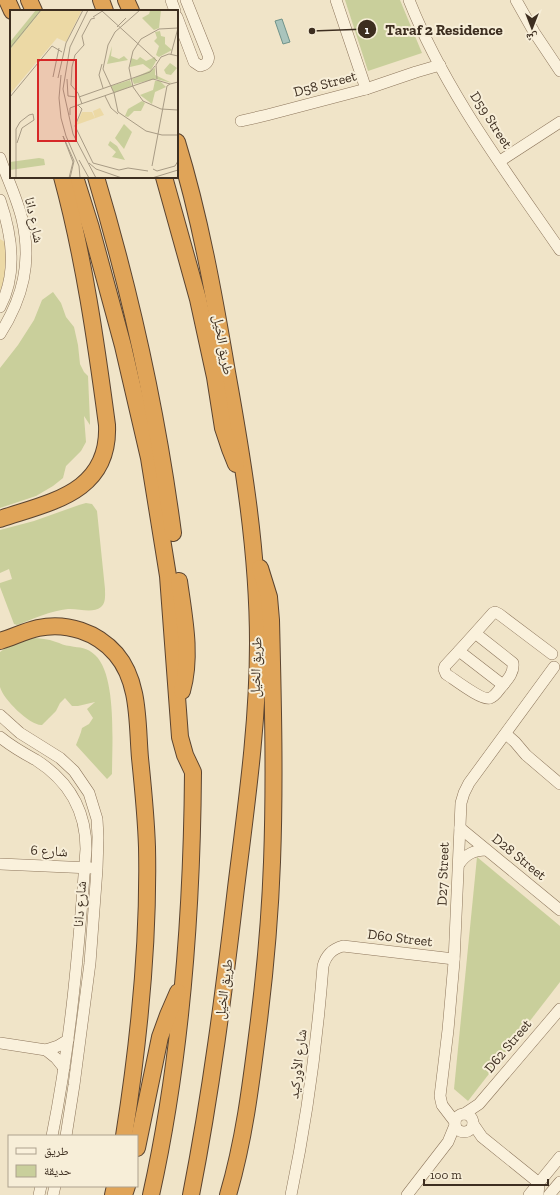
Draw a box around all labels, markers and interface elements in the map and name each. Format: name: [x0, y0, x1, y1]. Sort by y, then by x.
north arrow: [512, 8, 552, 48]
inset map: [10, 10, 178, 178]
callout: Taraf 2 Residence: [357, 16, 510, 43]
text: Taraf 2 Residence: [385, 21, 503, 39]
text: 1: [365, 23, 370, 37]
text: ش: [526, 30, 538, 44]
street label: D58 Street: [292, 67, 359, 101]
street label: D59 Street: [466, 88, 516, 152]
street label: شارع دانا: [20, 196, 47, 245]
street label: طريق الخيل: [208, 314, 237, 377]
street label: طريق الخيل: [246, 636, 267, 698]
street label: D28 Street: [489, 830, 550, 884]
street label: D27 Street: [433, 841, 453, 906]
street label: شارع 6: [30, 842, 68, 861]
street label: شارع دانا: [70, 880, 91, 928]
street label: D60 Street: [366, 926, 434, 951]
street label: طريق الخيل: [211, 958, 238, 1020]
street label: D62 Street: [481, 1015, 536, 1076]
street label: شارع الأوركيد: [285, 1028, 312, 1100]
legend: [8, 1135, 138, 1187]
text: طريق: [44, 1144, 69, 1158]
scale bar: [424, 1161, 548, 1187]
text: حديقة: [44, 1164, 72, 1178]
text: 100 m: [430, 1168, 462, 1182]

